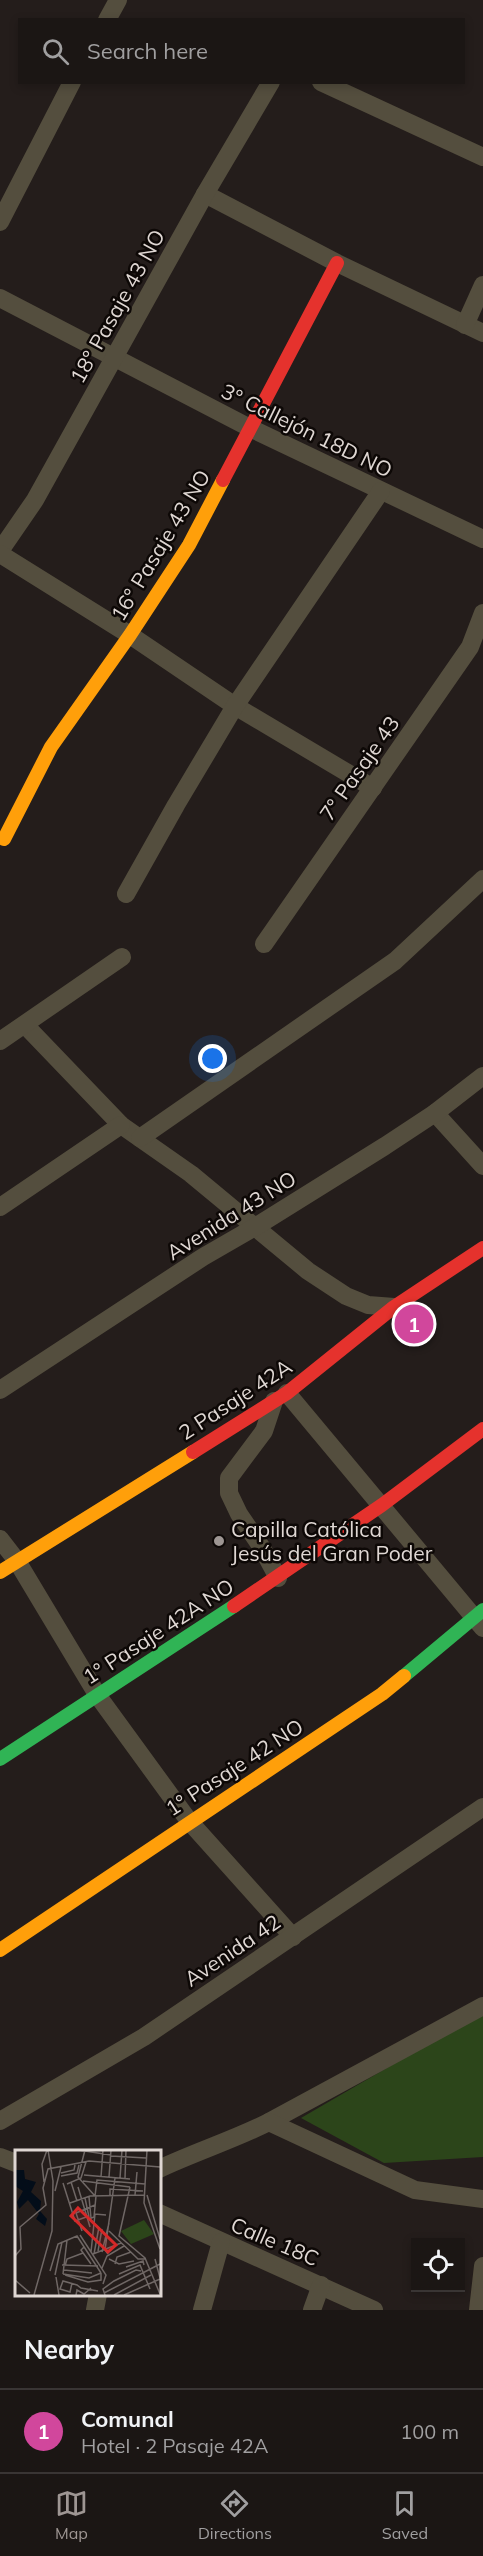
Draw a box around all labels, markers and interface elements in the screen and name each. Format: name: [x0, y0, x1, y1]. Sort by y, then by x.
search box: [18, 18, 465, 84]
icon: search: [39, 35, 72, 68]
text: Search here: [87, 37, 208, 65]
street label: 18° Pasaje 43 NO: [64, 225, 170, 387]
street label: 3° Callejón 18D NO: [217, 377, 397, 483]
street label: 16° Pasaje 43 NO: [105, 465, 215, 625]
street label: 7° Pasaje 43: [313, 711, 405, 825]
your location: [198, 1044, 227, 1073]
street label: Avenida 43 NO: [161, 1165, 301, 1265]
pin: 1: [394, 1302, 434, 1346]
street label: 2 Pasaje 42A: [174, 1353, 297, 1445]
place label: Capilla Católica Jesús del Gran Poder: [231, 1516, 433, 1566]
marker: Capilla Católica Jesús del Gran Poder: [212, 1534, 226, 1548]
street label: 1° Pasaje 42A NO: [78, 1573, 238, 1689]
street label: 1° Pasaje 42 NO: [160, 1713, 308, 1821]
street label: Avenida 42: [179, 1908, 285, 1992]
inset map: [15, 2150, 160, 2295]
street label: Calle 18C: [227, 2211, 323, 2271]
map controls: [411, 2238, 465, 2292]
button: locate: [411, 2238, 465, 2292]
text: Nearby: [24, 2333, 114, 2366]
text: Comunal: [81, 2405, 174, 2433]
text: 1: [38, 2419, 50, 2444]
text: 100 m: [400, 2419, 459, 2444]
text: Hotel · 2 Pasaje 42A: [81, 2433, 268, 2458]
tab: Map: [55, 2487, 88, 2543]
tab: Directions: [198, 2487, 272, 2543]
tab: Saved: [382, 2487, 428, 2543]

